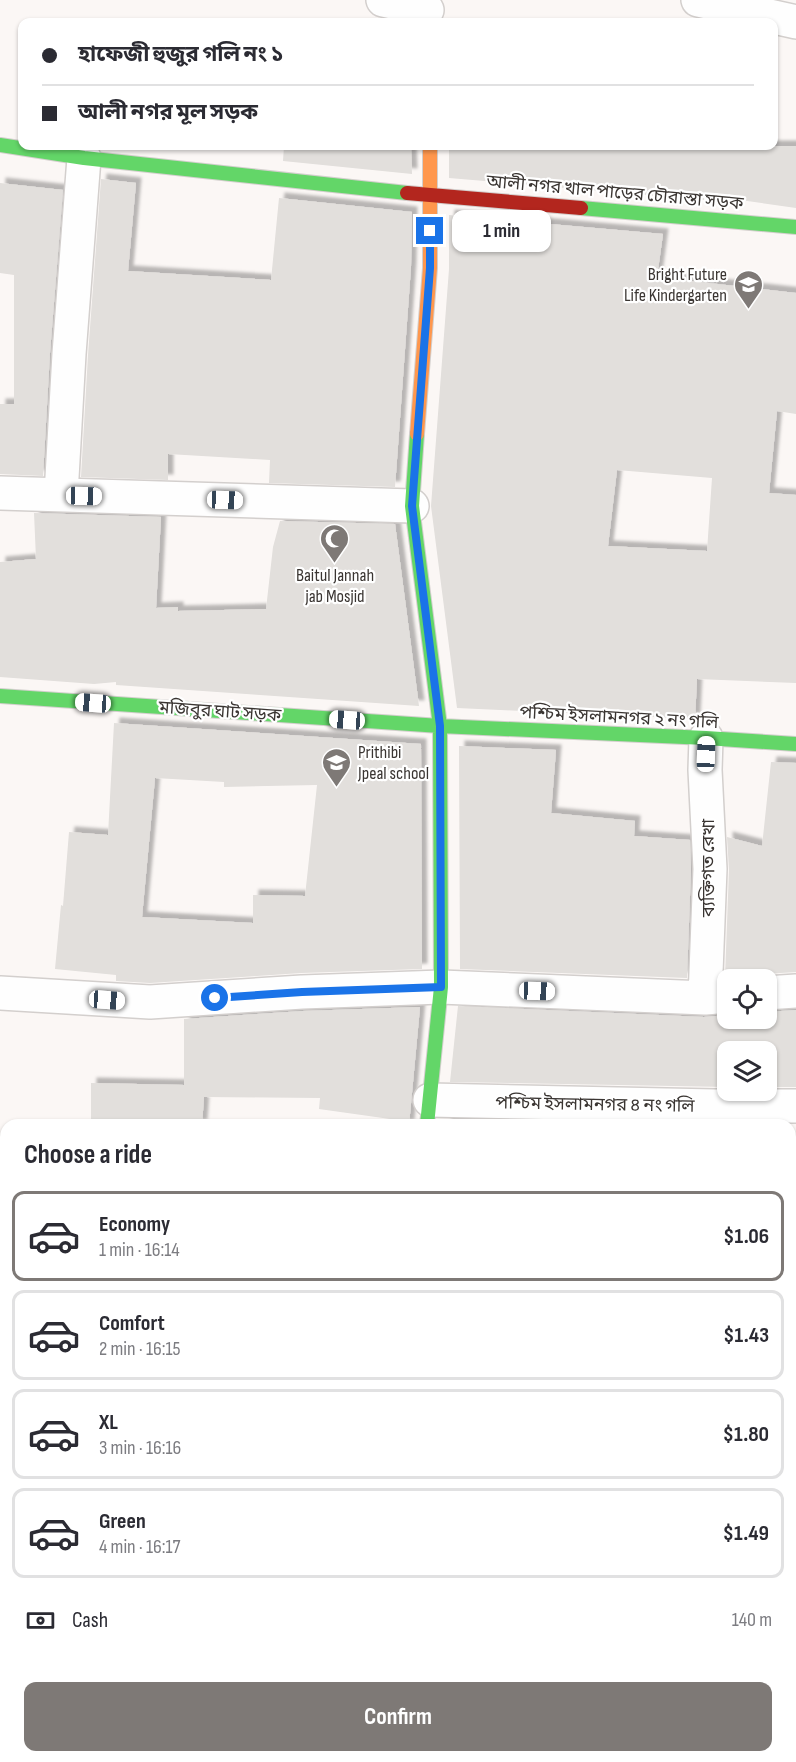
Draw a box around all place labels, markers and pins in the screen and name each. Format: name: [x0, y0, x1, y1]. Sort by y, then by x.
place label: Bright Future Life Kindergarten: [624, 264, 727, 306]
school or university icon: Bright Future Life Kindergarten: [732, 268, 764, 310]
mosque icon: Baitul Jannah jab Mosjid: [319, 522, 351, 564]
place label: Baitul Jannah jab Mosjid: [296, 565, 374, 607]
place label: Prithibi Jpeal school: [357, 742, 429, 784]
school or university icon: Prithibi Jpeal school: [321, 746, 353, 788]

